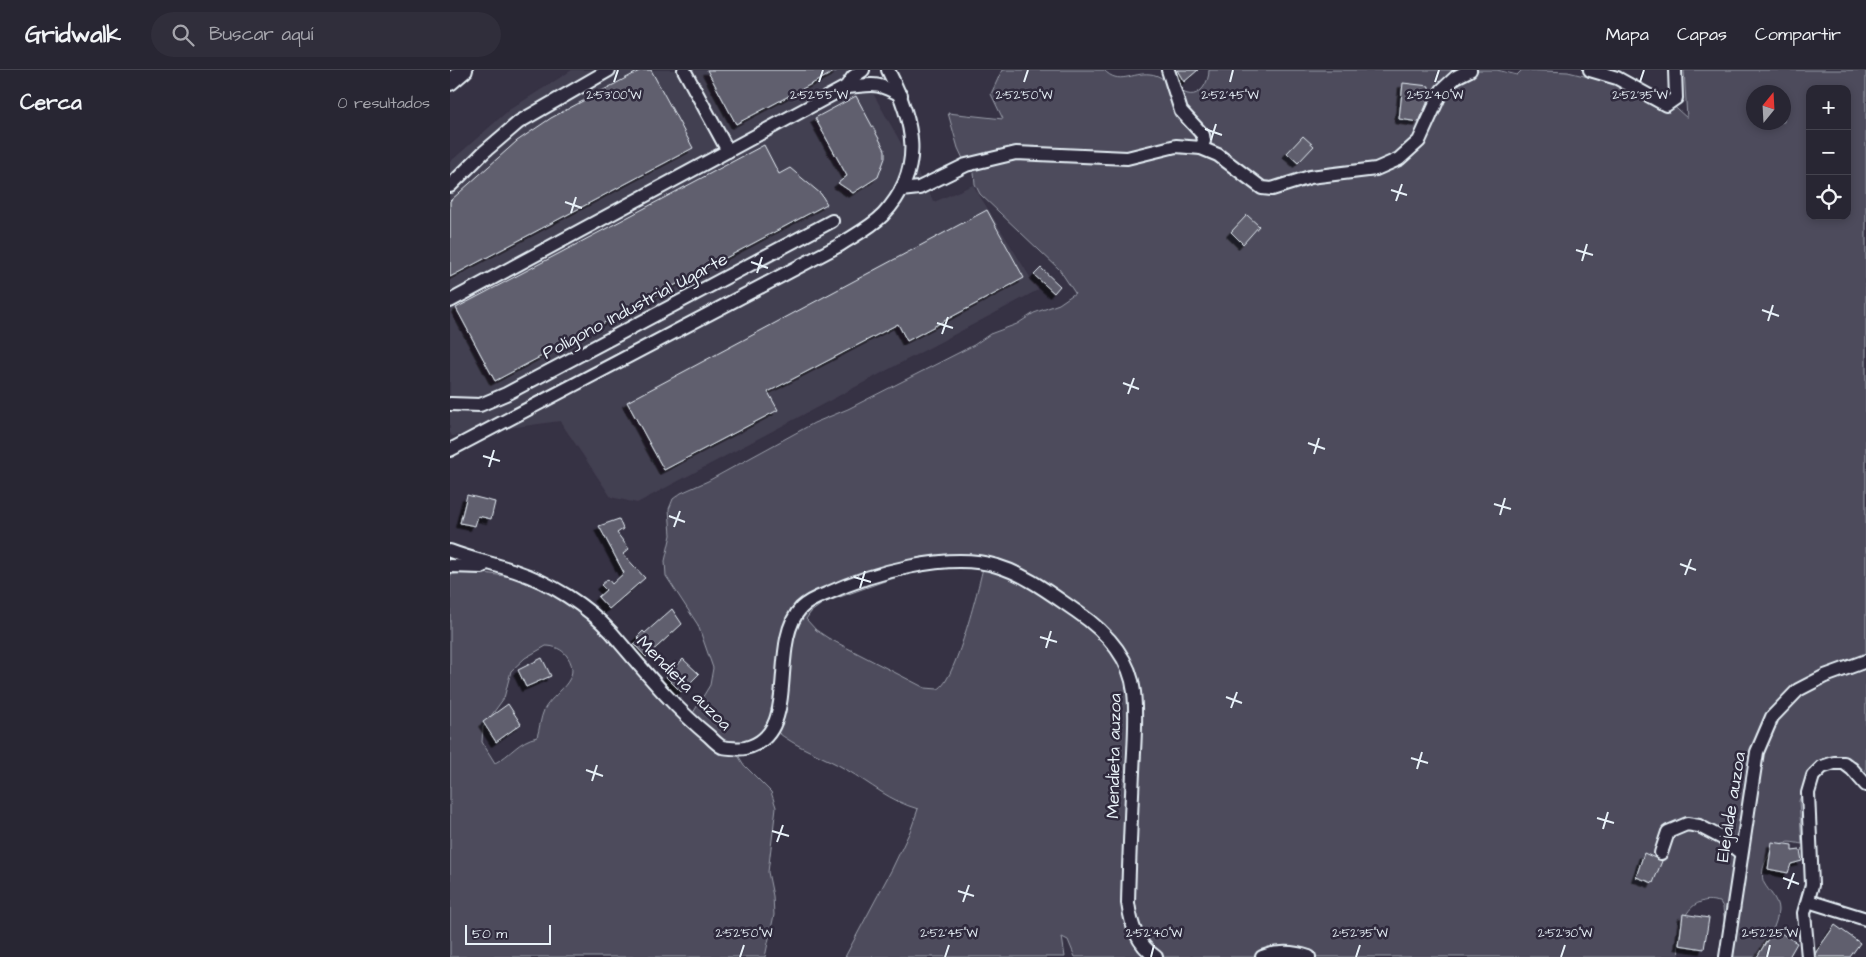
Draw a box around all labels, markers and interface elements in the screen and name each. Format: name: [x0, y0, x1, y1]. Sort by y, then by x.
search box: [151, 12, 501, 57]
text: Gridwalk: [25, 18, 121, 52]
icon: search: [169, 21, 197, 49]
text: Buscar aquí: [209, 21, 313, 48]
text: Mapa: [1606, 22, 1649, 47]
text: Capas: [1677, 22, 1727, 47]
text: Compartir: [1755, 22, 1841, 47]
north arrow: [1746, 85, 1791, 130]
map controls: [1806, 85, 1851, 220]
button: +: [1806, 85, 1851, 130]
text: 2°53'00"W: [586, 87, 642, 104]
text: 2°52'55"W: [790, 87, 849, 104]
text: 2°52'50"W: [996, 87, 1053, 104]
text: 2°52'45"W: [1201, 87, 1260, 104]
text: 2°52'40"W: [1407, 87, 1464, 104]
text: 2°52'35"W: [1612, 87, 1668, 104]
text: Cerca: [20, 88, 82, 117]
text: 0 resultados: [338, 92, 430, 114]
button: −: [1806, 130, 1851, 175]
button: locate: [1806, 175, 1851, 220]
street label: Polígono Industrial Ugarte: [538, 246, 733, 366]
street label: Mendieta auzoa: [631, 630, 737, 736]
street label: Mendieta auzoa: [1100, 693, 1128, 819]
street label: Elejalde auzoa: [1710, 750, 1752, 864]
scale bar: [465, 922, 551, 945]
text: 50 m: [472, 924, 507, 944]
text: 2°52'50"W: [716, 925, 773, 942]
text: 2°52'45"W: [920, 925, 979, 942]
text: 2°52'40"W: [1126, 925, 1183, 942]
text: 2°52'35"W: [1332, 925, 1388, 942]
text: 2°52'30"W: [1538, 925, 1593, 942]
text: 2°52'25"W: [1742, 925, 1799, 942]

